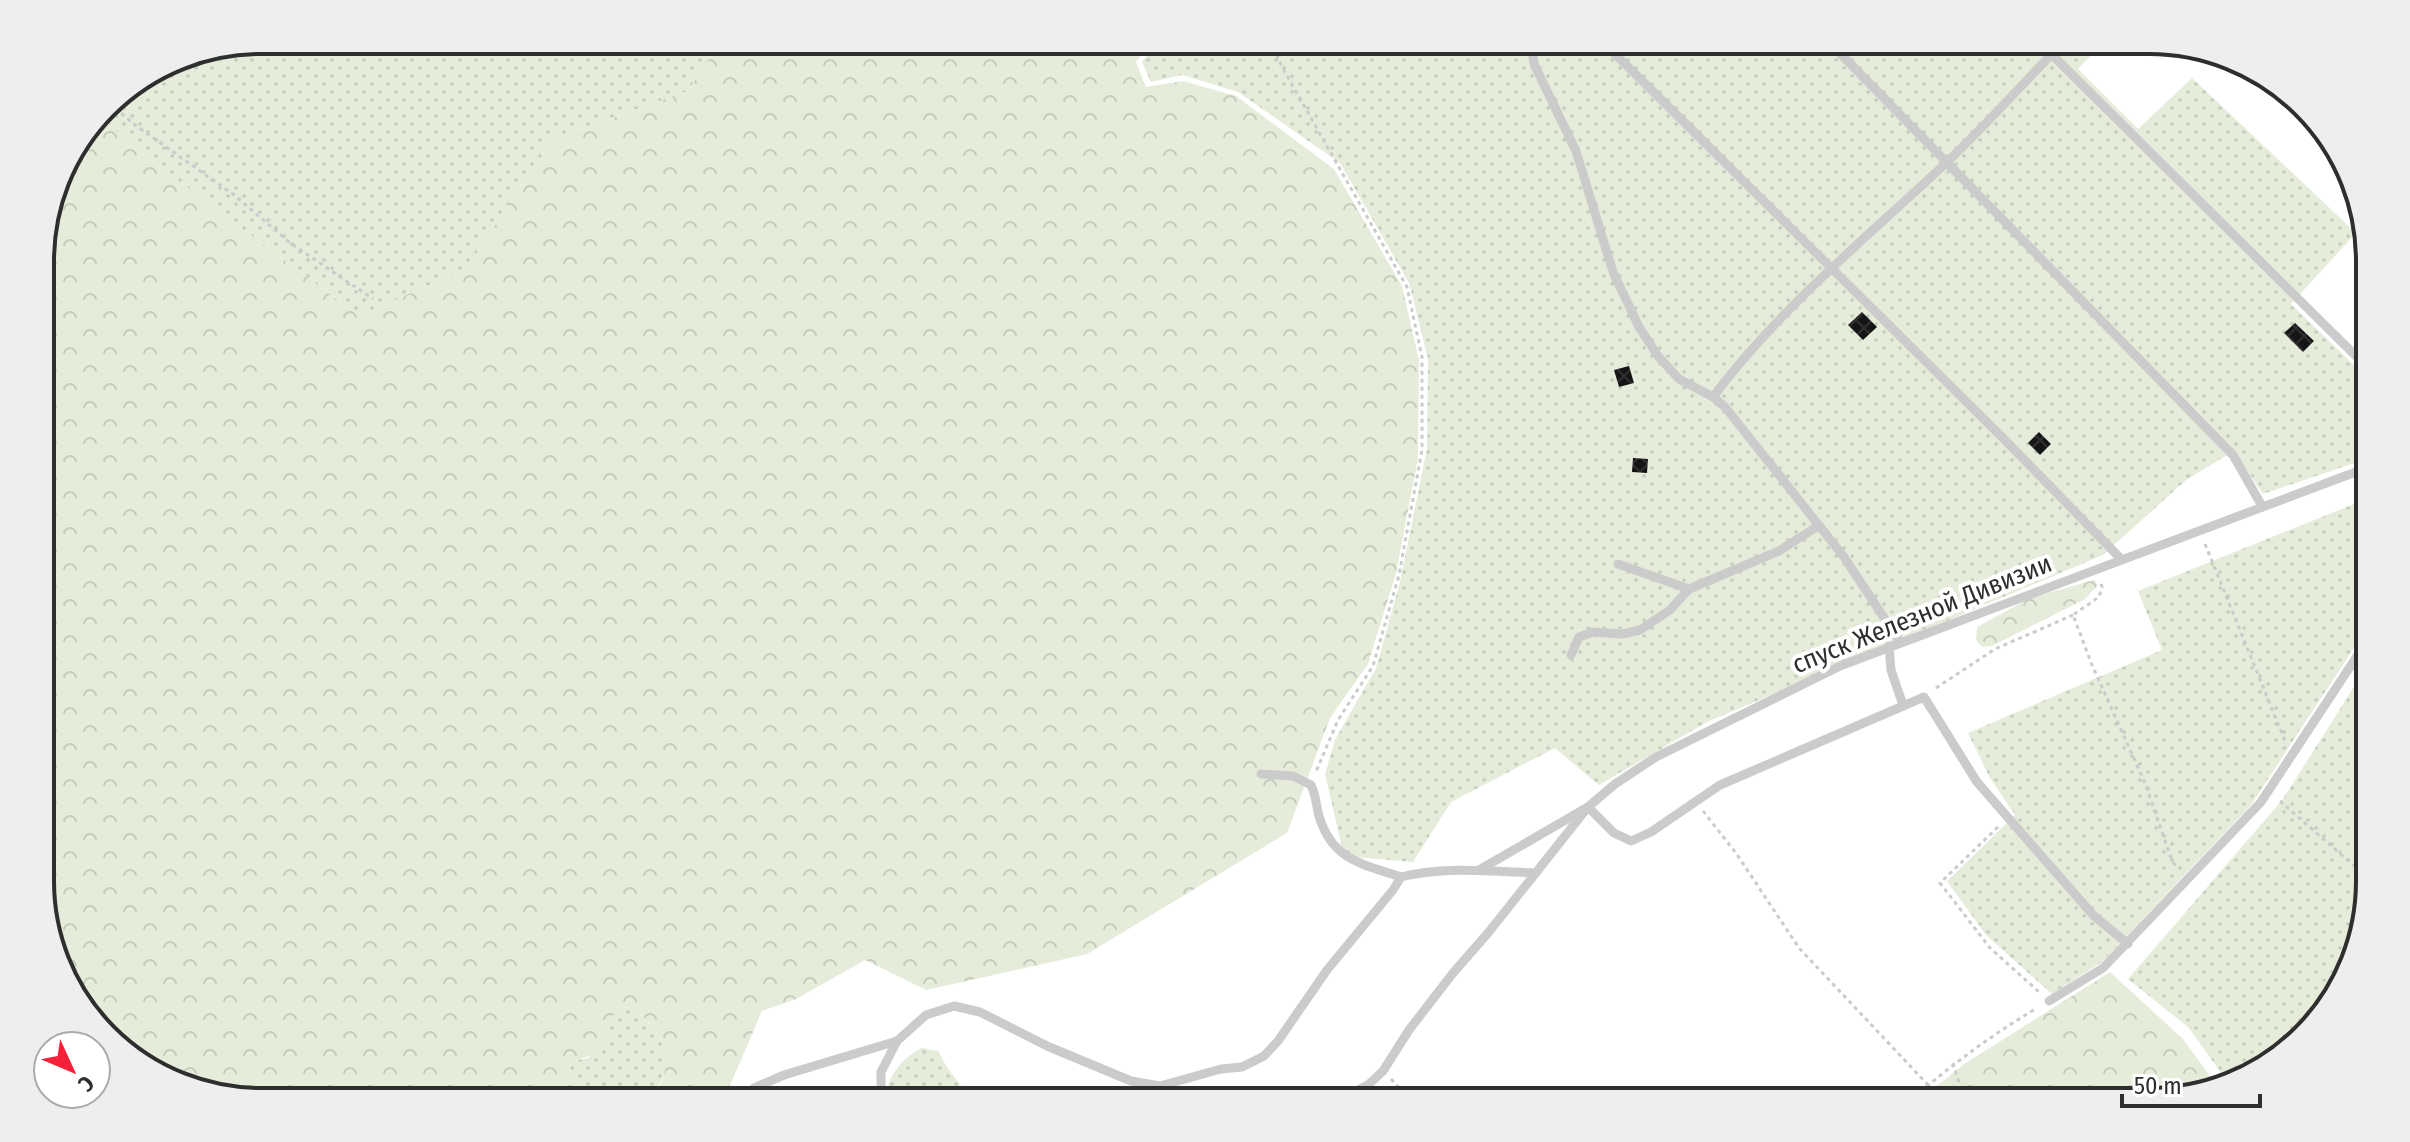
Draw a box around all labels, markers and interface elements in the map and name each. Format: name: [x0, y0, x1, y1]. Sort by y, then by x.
street label: спуск Железной Дивизии: [1788, 548, 2056, 680]
north arrow: [32, 1030, 112, 1110]
scale bar: [2122, 1058, 2260, 1108]
text: С: [72, 1070, 100, 1097]
text: 50 m: [2134, 1072, 2182, 1100]

